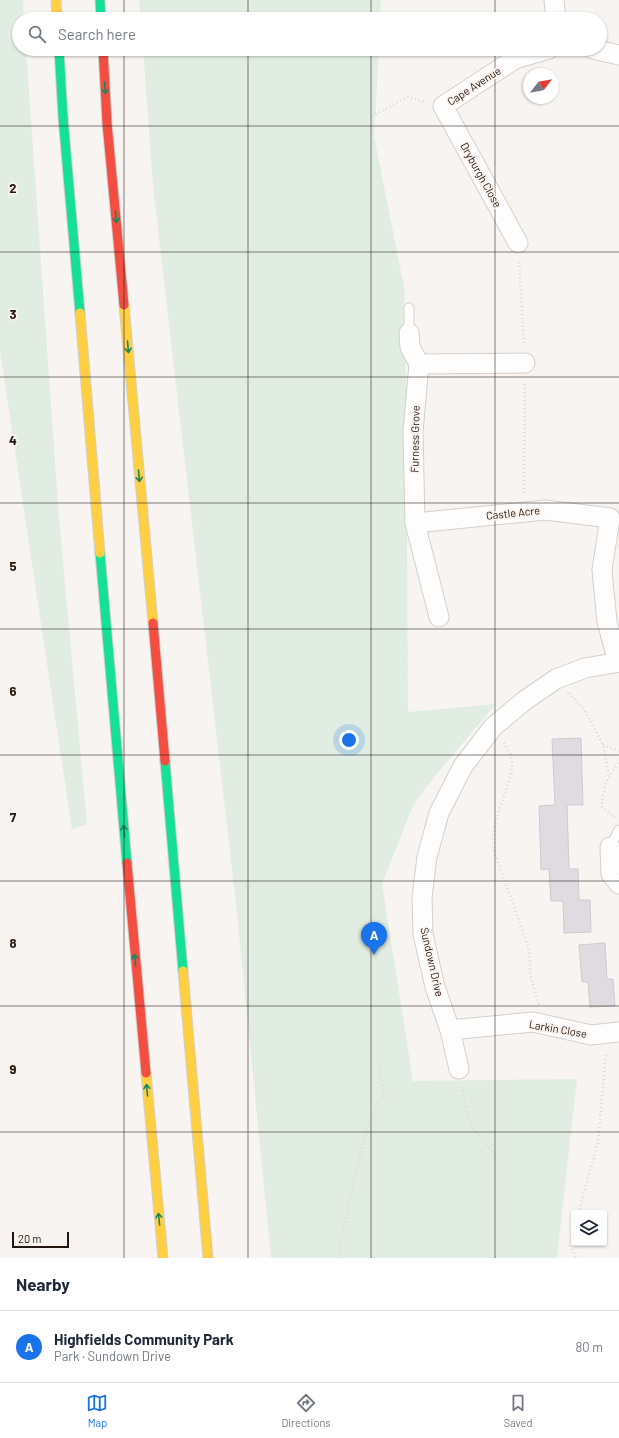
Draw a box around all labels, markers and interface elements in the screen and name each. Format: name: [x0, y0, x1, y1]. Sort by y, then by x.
search box: [12, 12, 607, 56]
icon: search: [26, 23, 48, 45]
text: Search here: [58, 25, 136, 43]
street label: Cape Avenue: [445, 63, 503, 108]
north arrow: [523, 68, 559, 104]
one-way arrow: [102, 81, 109, 94]
street label: Dryburgh Close: [458, 140, 505, 210]
text: 2: [9, 180, 17, 196]
one-way arrow: [112, 211, 119, 224]
text: 3: [9, 306, 17, 322]
one-way arrow: [124, 340, 131, 353]
street label: Furness Grove: [407, 405, 422, 473]
text: 4: [9, 432, 17, 448]
one-way arrow: [136, 469, 143, 482]
street label: Castle Acre: [485, 503, 541, 522]
text: 5: [9, 558, 17, 574]
text: 6: [10, 683, 17, 699]
your location: [339, 730, 359, 750]
text: 7: [10, 809, 17, 825]
one-way arrow: [120, 825, 127, 838]
pin: A: [361, 922, 387, 955]
street label: Sundown Drive: [418, 926, 447, 998]
text: 8: [9, 935, 17, 951]
one-way arrow: [132, 954, 139, 967]
street label: Larkin Close: [528, 1017, 588, 1040]
text: 9: [10, 1061, 17, 1077]
one-way arrow: [143, 1084, 151, 1097]
map controls: [571, 1210, 607, 1246]
button: layers: [571, 1210, 607, 1246]
one-way arrow: [156, 1213, 163, 1226]
scale bar: [12, 1230, 69, 1249]
text: 20 m: [18, 1232, 41, 1245]
text: Nearby: [16, 1274, 70, 1294]
text: Highfields Community Park: [54, 1330, 234, 1348]
text: A: [25, 1339, 33, 1355]
text: 80 m: [576, 1339, 603, 1355]
text: Park · Sundown Drive: [54, 1348, 171, 1364]
tab: Map: [86, 1392, 108, 1429]
tab: Directions: [281, 1392, 331, 1429]
tab: Saved: [504, 1392, 533, 1429]

